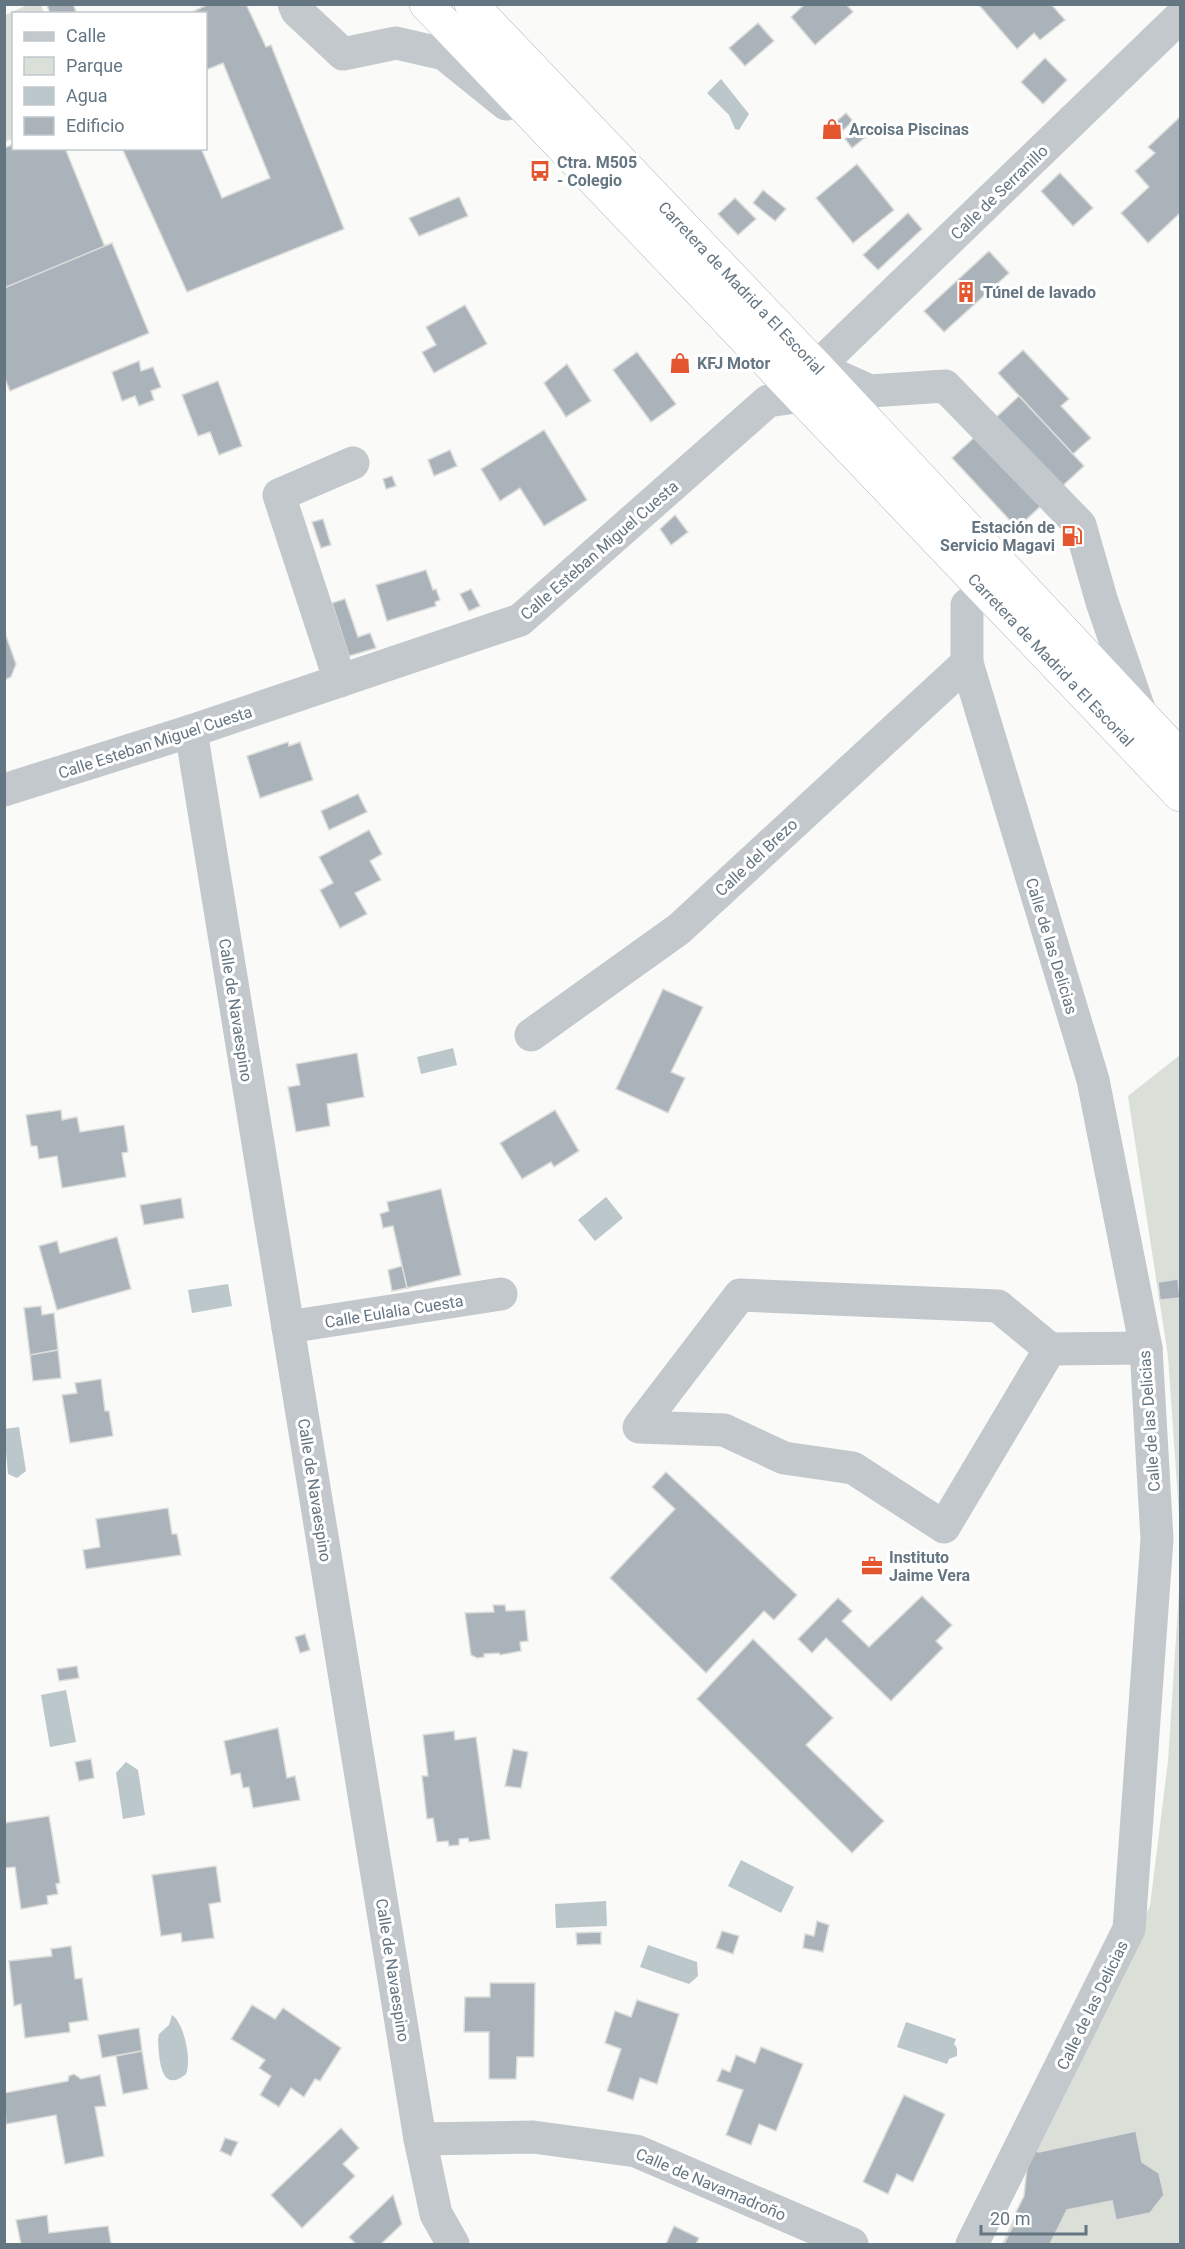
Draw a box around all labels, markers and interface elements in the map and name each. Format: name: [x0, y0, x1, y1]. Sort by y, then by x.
legend: [12, 12, 207, 150]
text: Calle: [66, 25, 106, 46]
text: Parque: [66, 55, 123, 76]
text: Agua: [66, 85, 108, 106]
text: Edificio: [66, 115, 125, 136]
shop icon: Arcoisa Piscinas: [820, 117, 844, 141]
place label: Arcoisa Piscinas: [849, 120, 969, 139]
street label: Calle de Serranillo: [947, 141, 1052, 244]
place label: Ctra. M505 - Colegio: [557, 153, 637, 190]
bus stop icon: Ctra. M505 - Colegio: [528, 159, 552, 183]
street label: Carretera de Madrid a El Escorial: [654, 198, 828, 378]
building icon: Túnel de lavado: [954, 280, 978, 304]
place label: Túnel de lavado: [983, 283, 1096, 302]
shop icon: KFJ Motor: [668, 351, 692, 375]
place label: KFJ Motor: [697, 354, 770, 373]
street label: Calle Esteban Miguel Cuesta: [517, 477, 682, 624]
place label: Estación de Servicio Magavi: [940, 518, 1055, 555]
fuel station icon: Estación de Servicio Magavi: [1060, 524, 1084, 548]
street label: Carretera de Madrid a El Escorial: [964, 570, 1138, 751]
street label: Calle Esteban Miguel Cuesta: [56, 702, 255, 783]
street label: Calle del Brezo: [711, 814, 801, 900]
street label: Calle de las Delicias: [1022, 876, 1081, 1017]
street label: Calle de Navaespino: [215, 937, 256, 1083]
street label: Calle Eulalia Cuesta: [323, 1291, 465, 1332]
street label: Calle de las Delicias: [1135, 1350, 1164, 1492]
street label: Calle de Navaespino: [294, 1417, 335, 1563]
place label: Instituto Jaime Vera: [889, 1548, 971, 1585]
office icon: Instituto Jaime Vera: [860, 1554, 884, 1578]
street label: Calle de Navaespino: [372, 1897, 413, 2043]
street label: Calle de las Delicias: [1053, 1937, 1132, 2073]
street label: Calle de Navamadroño: [633, 2144, 789, 2225]
scale bar: [981, 2198, 1086, 2236]
text: 20 m: [990, 2208, 1030, 2229]

